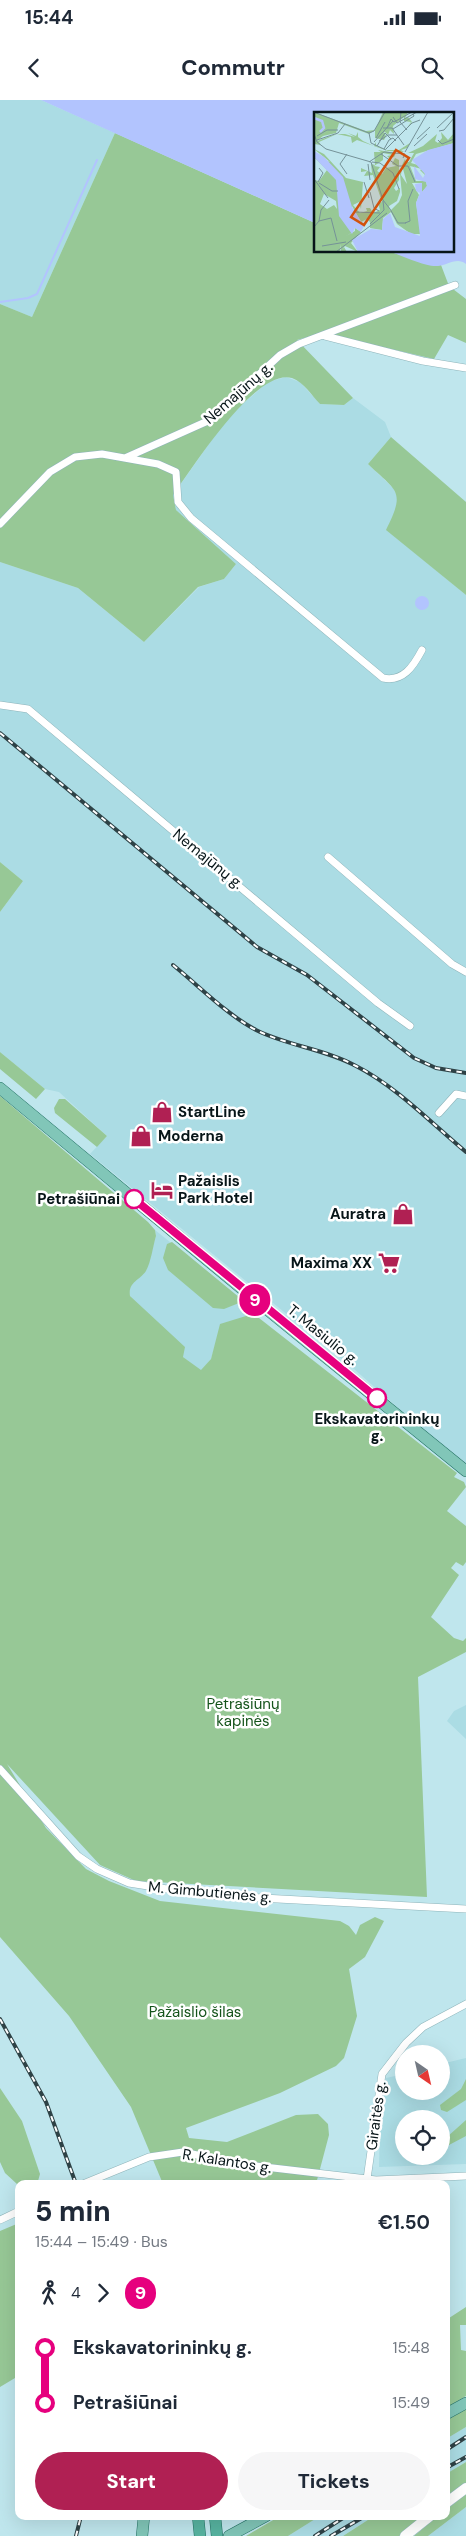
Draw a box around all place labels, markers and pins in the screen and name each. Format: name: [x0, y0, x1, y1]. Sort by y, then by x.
shop icon: StartLine: [149, 1099, 175, 1125]
place label: StartLine: [178, 1102, 246, 1122]
shop icon: Moderna: [128, 1123, 154, 1149]
place label: Moderna: [158, 1126, 223, 1146]
place label: Pažaislis Park Hotel: [178, 1171, 253, 1208]
hotel icon: Pažaislis Park Hotel: [149, 1177, 175, 1203]
place label: Petrašiūnai: [37, 1189, 120, 1209]
marker: Petrašiūnai: [124, 1189, 144, 1209]
shop icon: Auratra: [390, 1201, 416, 1227]
place label: Auratra: [330, 1204, 386, 1224]
supermarket icon: Maxima XX: [376, 1250, 402, 1276]
place label: Maxima XX: [291, 1253, 372, 1273]
marker: Ekskavatorininkų g.: [367, 1388, 387, 1408]
place label: Ekskavatorininkų g.: [315, 1409, 439, 1446]

